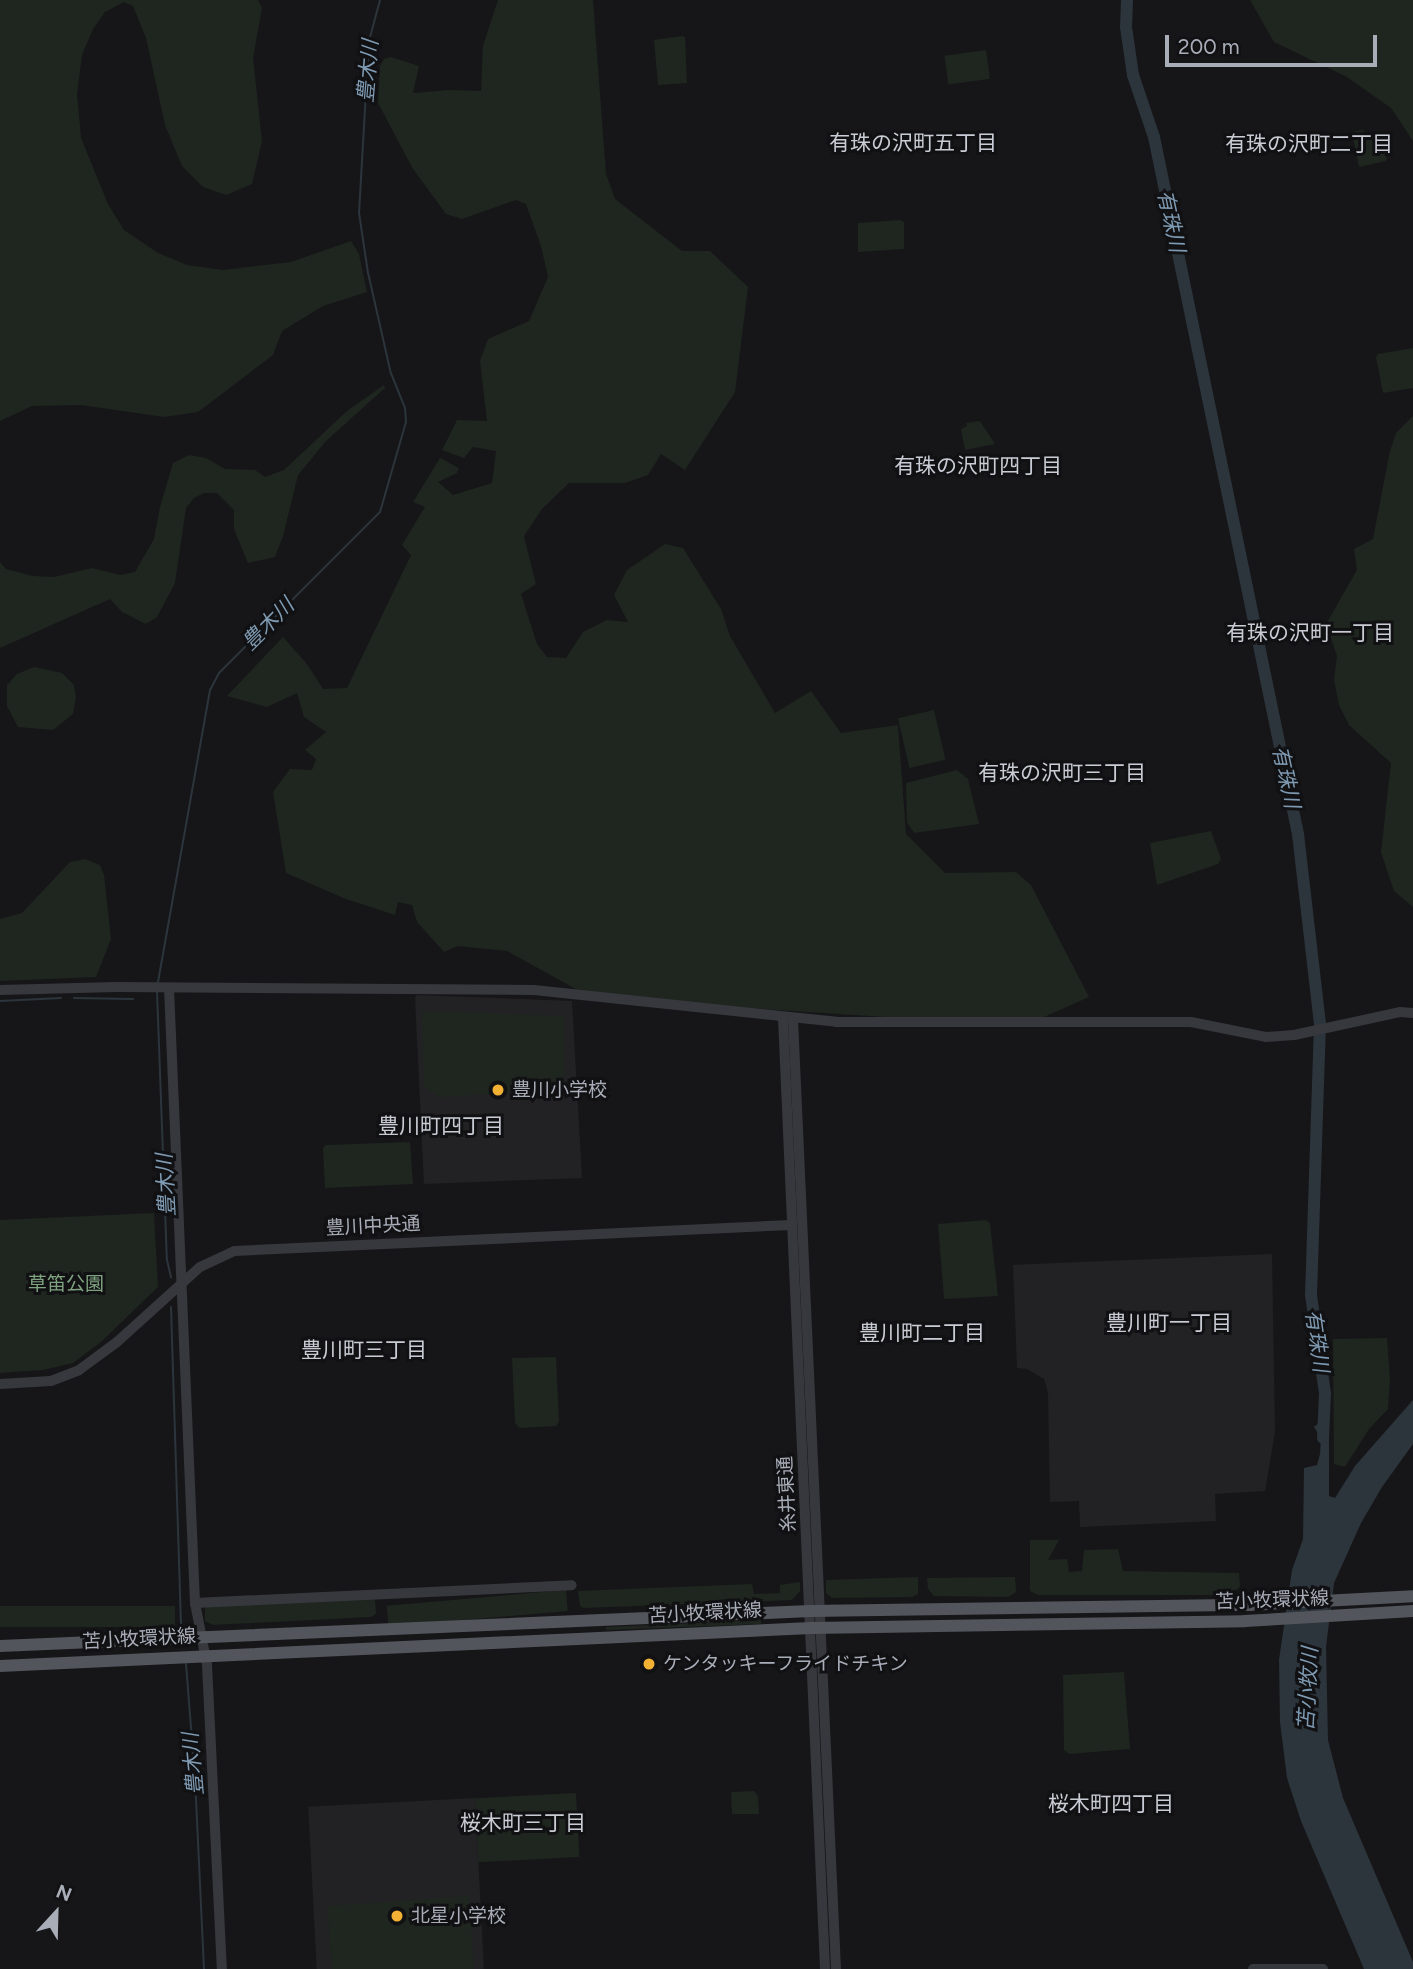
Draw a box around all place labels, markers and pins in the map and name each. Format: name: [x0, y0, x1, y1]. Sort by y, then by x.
place label: 豊川小学校: [512, 1079, 607, 1101]
marker: 豊川小学校: [490, 1082, 506, 1098]
place label: ケンタッキーフライドチキン: [663, 1653, 910, 1675]
marker: ケンタッキーフライドチキン: [641, 1656, 657, 1672]
place label: 北星小学校: [411, 1905, 506, 1927]
marker: 北星小学校: [389, 1908, 405, 1924]

